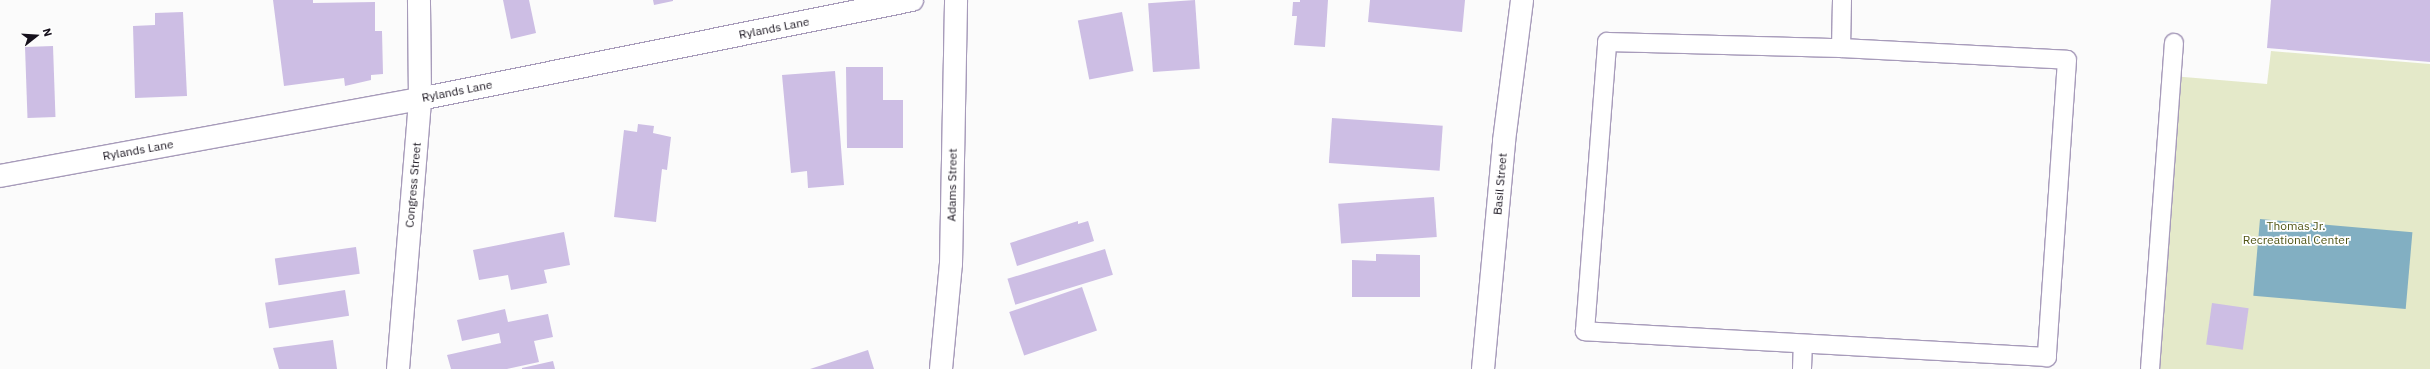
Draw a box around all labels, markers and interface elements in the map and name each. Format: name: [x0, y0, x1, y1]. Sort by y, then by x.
street label: Rylands Lane: [738, 14, 810, 42]
north arrow: [16, 16, 56, 56]
text: N: [40, 27, 55, 38]
street label: Rylands Lane: [421, 77, 493, 105]
street label: Rylands Lane: [102, 137, 174, 163]
street label: Congress Street: [402, 142, 424, 228]
street label: Adams Street: [944, 148, 960, 222]
street label: Basil Street: [1490, 152, 1510, 216]
park label: Thomas Jr. Recreational Center: [2243, 219, 2349, 247]

